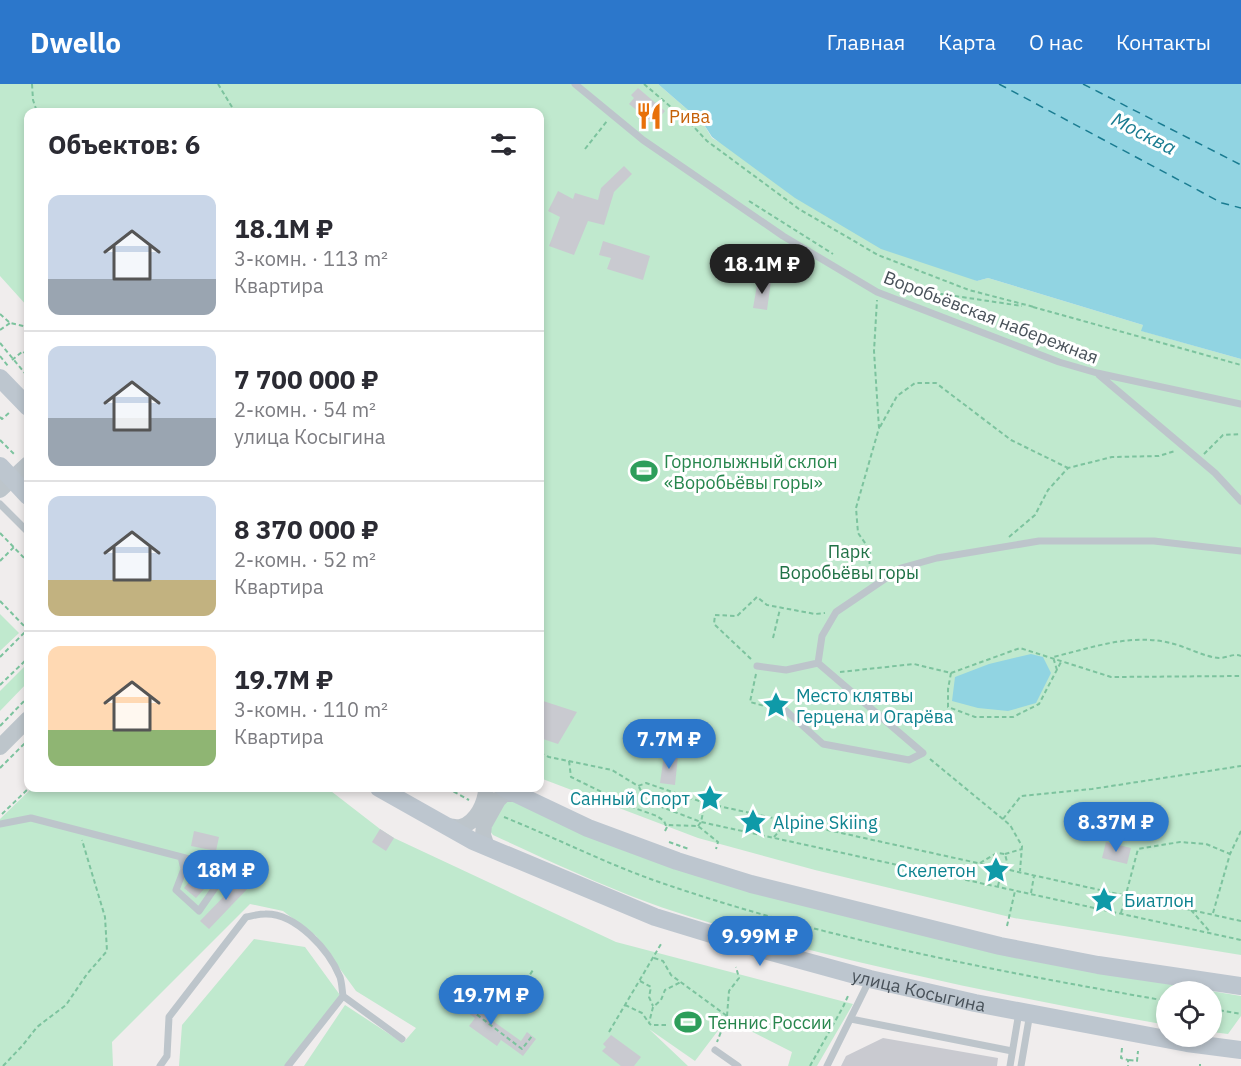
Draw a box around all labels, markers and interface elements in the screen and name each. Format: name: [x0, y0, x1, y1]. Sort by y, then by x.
text: Dwello: [30, 24, 121, 61]
text: Главная: [827, 28, 905, 56]
text: Карта: [938, 28, 996, 56]
text: О нас: [1029, 28, 1083, 56]
text: Контакты: [1116, 28, 1211, 56]
restaurant icon: Рива: [634, 101, 664, 131]
place label: Рива: [669, 105, 710, 128]
water label: Москва: [1107, 105, 1181, 161]
text: Объектов: 6: [48, 127, 200, 161]
icon: filters: [487, 128, 520, 161]
text: 18.1M ₽: [234, 211, 333, 245]
icon: home: [96, 219, 168, 291]
pin: 18.1M ₽: [707, 244, 817, 295]
text: 3-комн. · 113 m²: [234, 245, 388, 272]
text: 18.1M ₽: [724, 250, 800, 277]
street label: Воробьёвская набережная: [880, 265, 1102, 369]
text: Квартира: [234, 272, 324, 299]
text: 7 700 000 ₽: [234, 362, 379, 396]
icon: home: [96, 370, 168, 442]
text: 2-комн. · 54 m²: [234, 396, 376, 423]
text: улица Косыгина: [234, 423, 386, 450]
place label: Горнолыжный склон «Воробьёвы горы»: [664, 450, 838, 494]
sports icon: Горнолыжный склон «Воробьёвы горы»: [629, 456, 659, 486]
text: 8 370 000 ₽: [234, 512, 379, 546]
icon: home: [96, 520, 168, 592]
park label: Парк Воробьёвы горы: [779, 540, 919, 584]
text: 2-комн. · 52 m²: [234, 546, 376, 573]
text: Квартира: [234, 573, 324, 600]
text: 19.7M ₽: [234, 662, 333, 696]
icon: home: [96, 670, 168, 742]
place label: Место клятвы Герцена и Огарёва: [796, 684, 954, 728]
place icon: Место клятвы Герцена и Огарёва: [761, 690, 791, 720]
text: 3-комн. · 110 m²: [234, 696, 388, 723]
pin: 7.7M ₽: [620, 719, 718, 770]
text: Квартира: [234, 723, 324, 750]
text: 7.7M ₽: [637, 725, 701, 752]
place icon: Санный Спорт: [695, 783, 725, 813]
place label: Санный Спорт: [570, 787, 690, 810]
pin: 8.37M ₽: [1061, 802, 1171, 853]
place icon: Alpine Skiing: [738, 807, 768, 837]
text: 8.37M ₽: [1078, 808, 1154, 835]
place label: Alpine Skiing: [773, 811, 878, 834]
pin: 18M ₽: [184, 850, 268, 901]
place icon: Скелетон: [981, 855, 1011, 885]
text: 18M ₽: [197, 856, 255, 883]
place label: Скелетон: [897, 859, 976, 882]
place icon: Биатлон: [1089, 885, 1119, 915]
place label: Биатлон: [1124, 889, 1194, 912]
pin: 9.99M ₽: [705, 916, 815, 967]
text: 9.99M ₽: [722, 922, 798, 949]
street label: улица Косыгина: [849, 963, 988, 1016]
pin: 19.7M ₽: [436, 975, 546, 1026]
text: 19.7M ₽: [453, 981, 529, 1008]
map controls: [1156, 981, 1222, 1047]
button: locate: [1156, 981, 1222, 1047]
sports icon: Теннис России: [673, 1007, 703, 1037]
place label: Теннис России: [708, 1011, 832, 1034]

